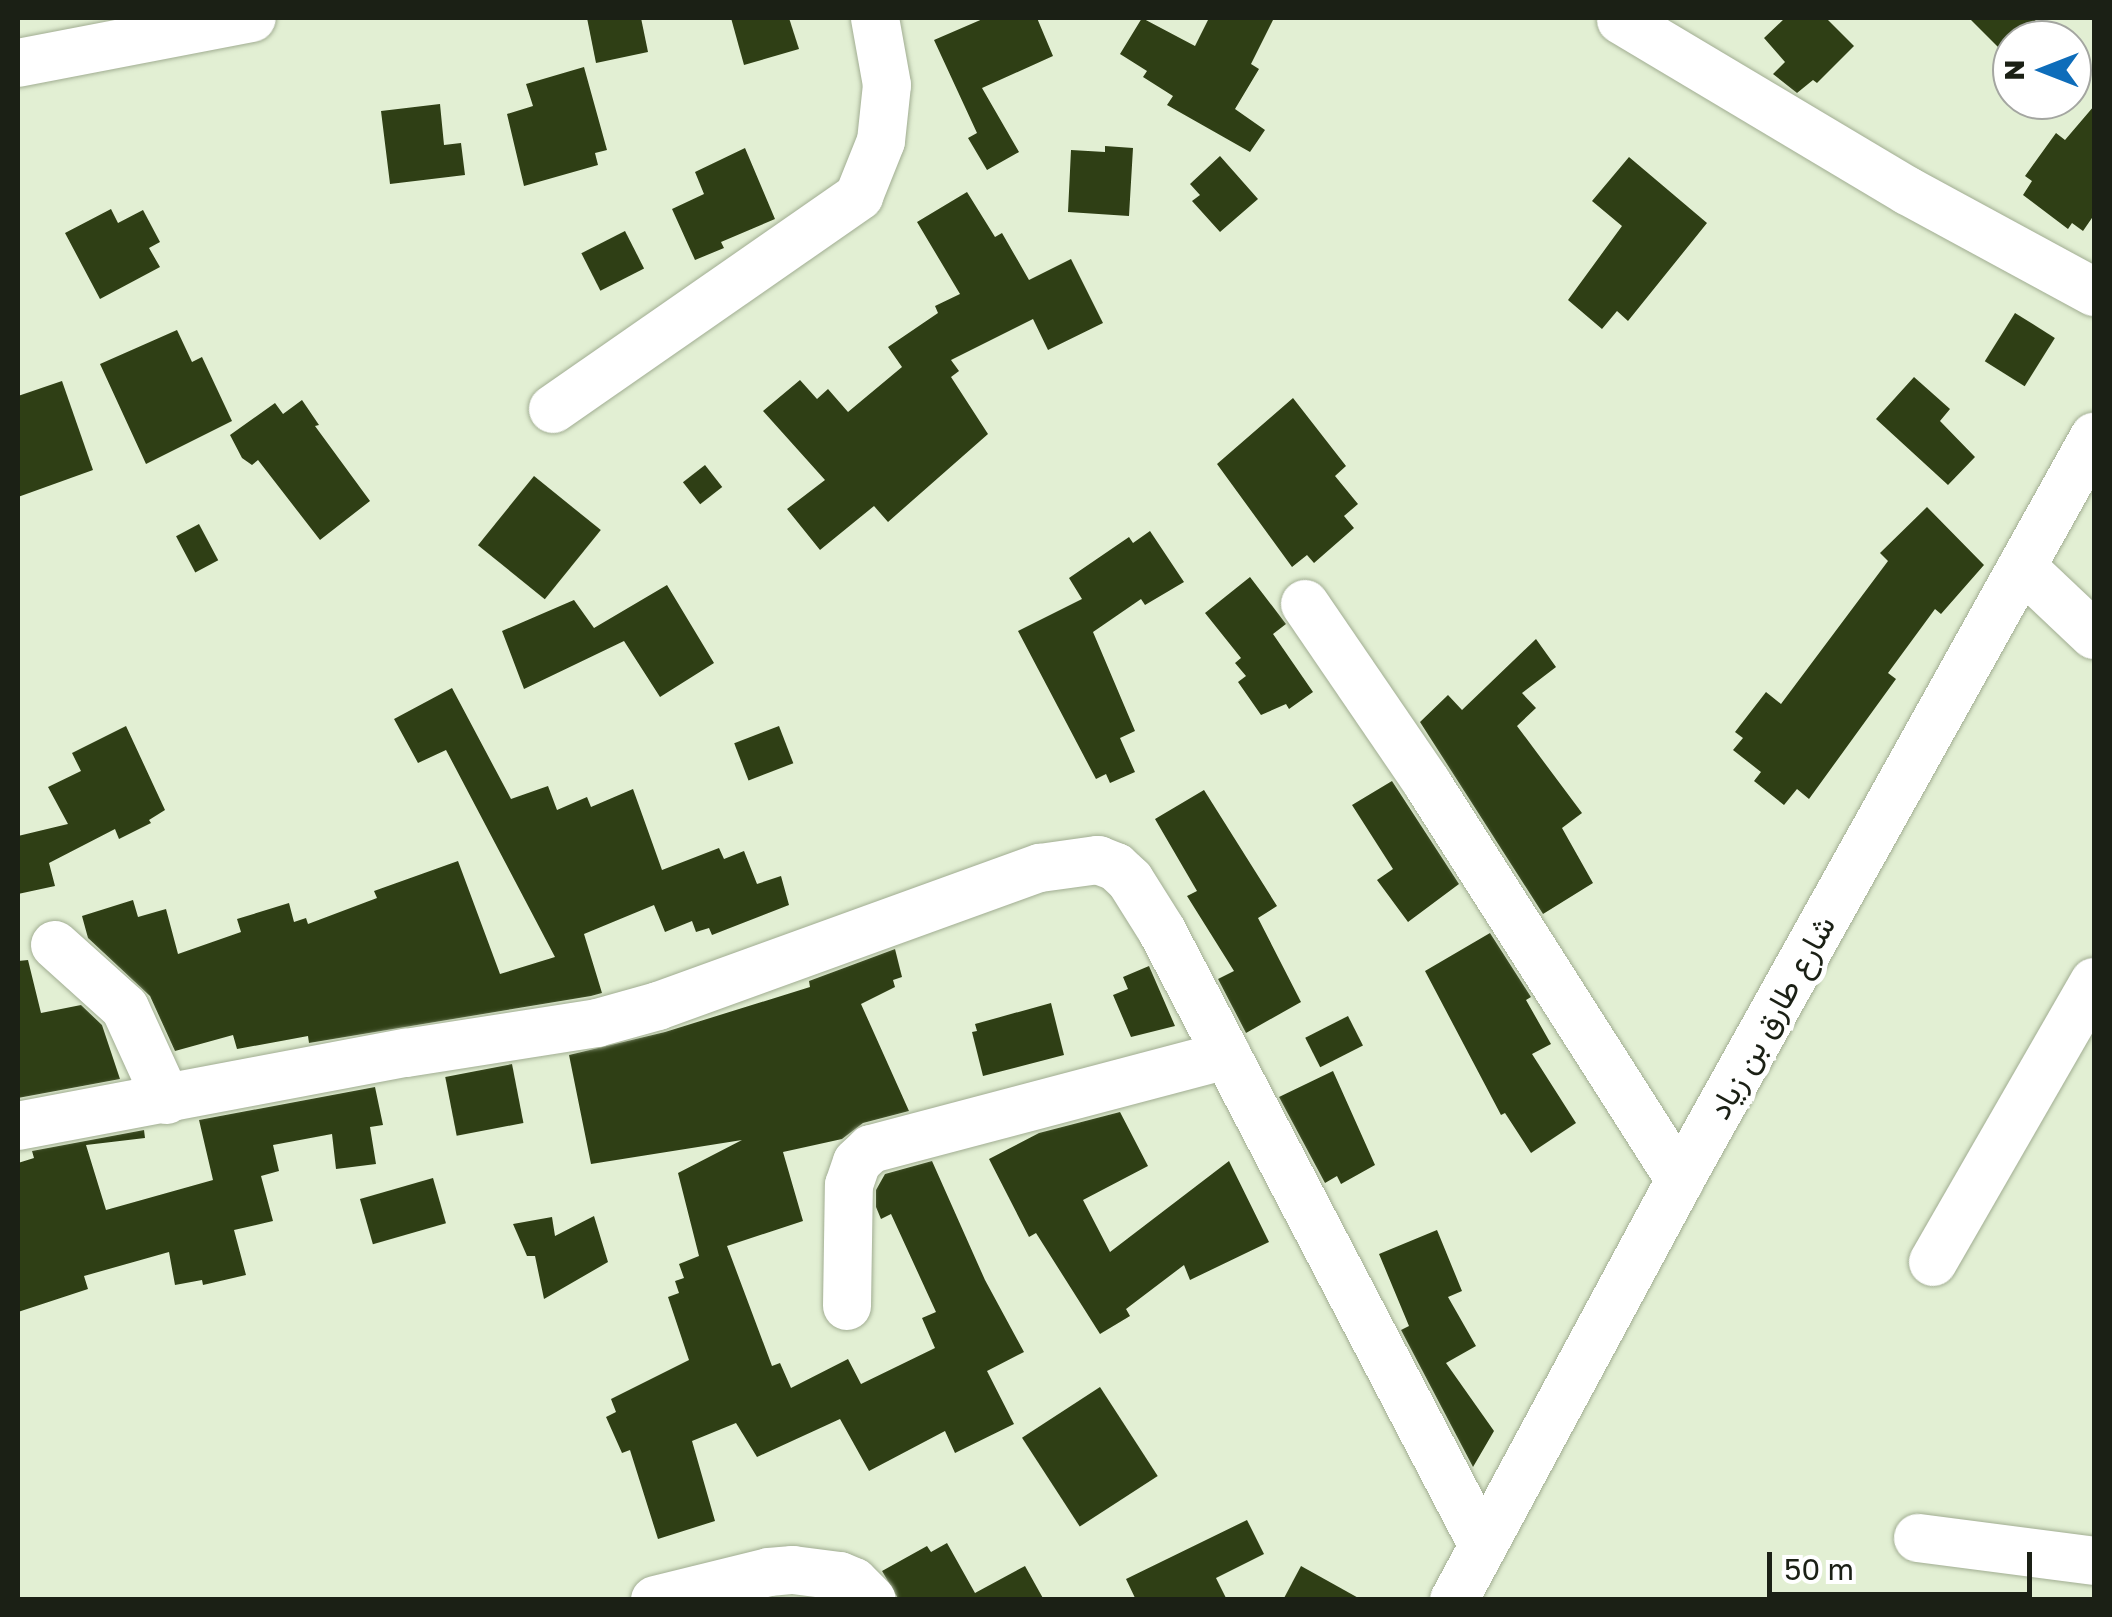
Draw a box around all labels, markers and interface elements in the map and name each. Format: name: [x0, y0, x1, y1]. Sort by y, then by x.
north arrow: [1992, 20, 2092, 120]
text: N: [1997, 59, 2030, 81]
street label: شارع طارق بن زياد: [1699, 908, 1843, 1126]
scale bar: [1772, 1532, 2037, 1594]
text: 50 m: [1784, 1551, 1854, 1587]

